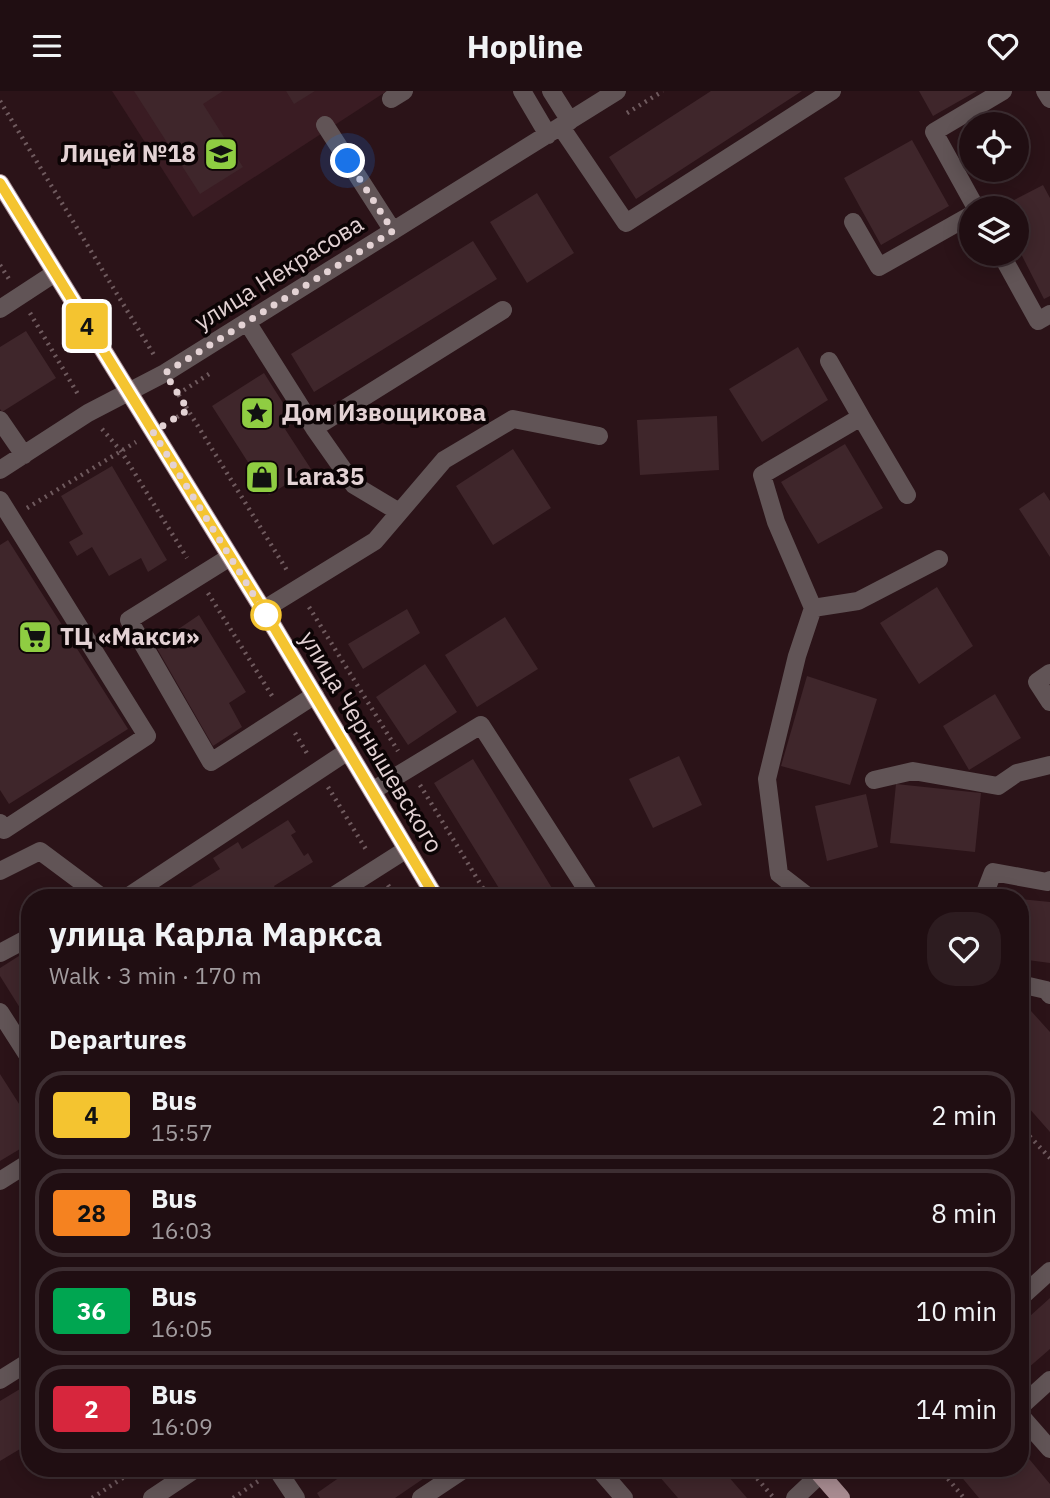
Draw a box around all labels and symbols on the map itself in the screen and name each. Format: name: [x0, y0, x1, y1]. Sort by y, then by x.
school or university icon: Лицей №18: [202, 135, 240, 173]
place label: Лицей №18: [60, 137, 196, 169]
your location: [330, 143, 365, 178]
street label: улица Некрасова: [188, 207, 369, 337]
line badge: 4: [64, 303, 110, 349]
place icon: Дом Извощикова: [238, 394, 276, 432]
place label: Дом Извощикова: [282, 396, 486, 428]
shop icon: Lara35: [243, 458, 281, 496]
place label: Lara35: [286, 460, 364, 492]
unlabelled marker: [251, 600, 281, 630]
supermarket icon: ТЦ «Макси»: [16, 618, 54, 656]
place label: ТЦ «Макси»: [60, 620, 199, 652]
street label: улица Чернышевского: [293, 625, 451, 858]

